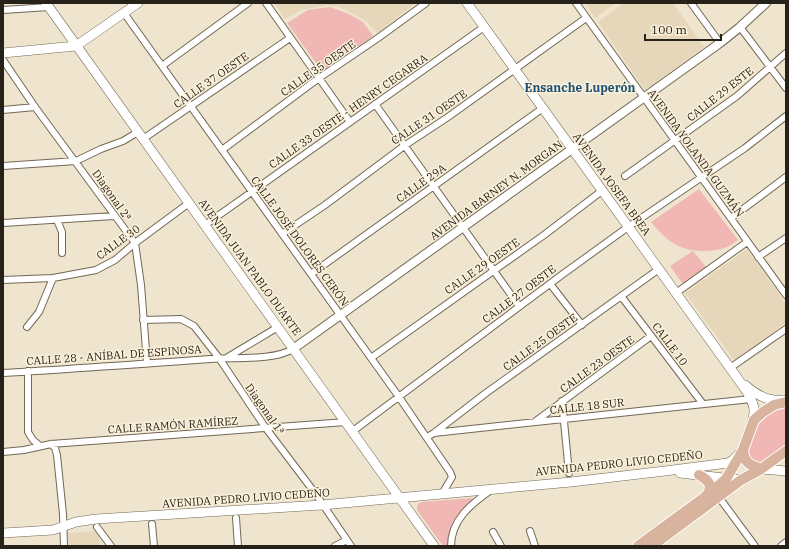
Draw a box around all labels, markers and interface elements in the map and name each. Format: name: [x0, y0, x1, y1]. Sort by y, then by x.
scale bar: [645, 16, 721, 42]
text: 100 m: [651, 22, 687, 37]
street label: CALLE 35 OESTE: [278, 37, 358, 99]
street label: CALLE 37 OESTE: [171, 49, 251, 111]
street label: CALLE 33 OESTE - HENRY CEGARRA: [266, 50, 430, 171]
street label: CALLE 29 ESTE: [684, 64, 756, 124]
district label: Ensanche Luperón: [525, 80, 636, 95]
street label: CALLE 31 OESTE: [388, 86, 470, 148]
street label: AVENIDA YOLANDA GUZMÁN: [645, 86, 747, 220]
street label: AVENIDA JOSEFA BREA: [570, 130, 654, 238]
street label: AVENIDA BARNEY N. MORGAN: [427, 137, 565, 243]
street label: CALLE 29A: [393, 160, 449, 205]
street label: Diagonal 2ª: [89, 167, 135, 223]
street label: CALLE JOSÉ DOLORES CERÓN: [248, 173, 352, 309]
street label: AVENIDA JUAN PABLO DUARTE: [196, 196, 304, 338]
street label: CALLE 30: [94, 221, 143, 262]
street label: CALLE 29 OESTE: [442, 235, 522, 297]
street label: CALLE 27 OESTE: [479, 262, 559, 326]
street label: CALLE 25 OESTE: [500, 310, 580, 374]
street label: CALLE 10: [649, 320, 691, 369]
street label: CALLE 23 OESTE: [557, 332, 637, 396]
street label: CALLE 28 - ANÍBAL DE ESPINOSA: [26, 342, 202, 368]
street label: Diagonal 1ª: [242, 381, 288, 437]
street label: CALLE 18 SUR: [549, 395, 626, 417]
street label: CALLE RAMÓN RAMÍREZ: [107, 413, 239, 437]
street label: AVENIDA PEDRO LIVIO CEDEÑO: [535, 447, 703, 479]
street label: AVENIDA PEDRO LIVIO CEDEÑO: [162, 485, 330, 511]

